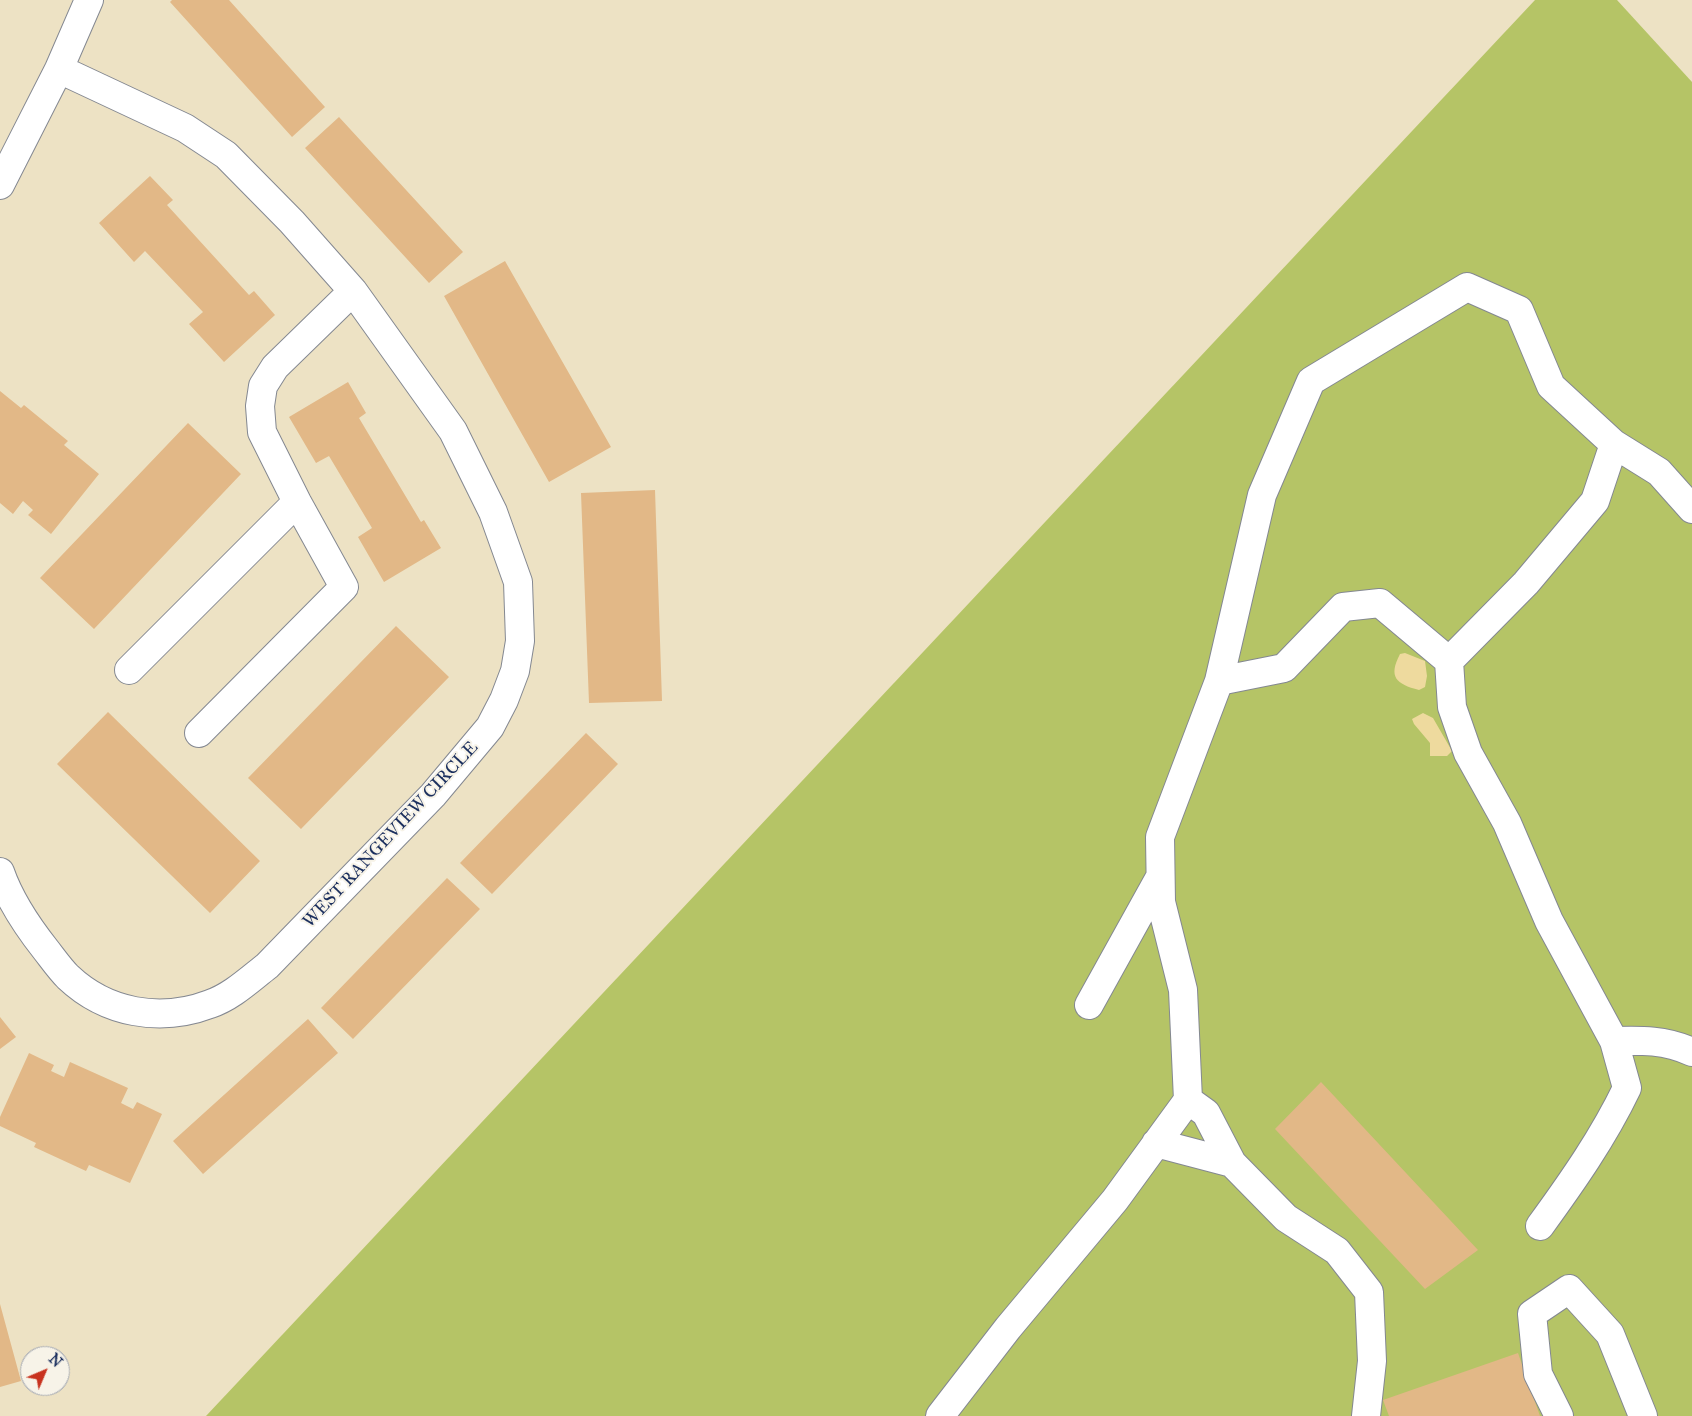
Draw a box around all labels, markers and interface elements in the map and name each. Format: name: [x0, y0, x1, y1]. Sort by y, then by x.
street label: WEST RANGEVIEW CIRCLE: [299, 737, 483, 933]
north arrow: [20, 1346, 70, 1396]
text: N: [45, 1351, 65, 1371]

